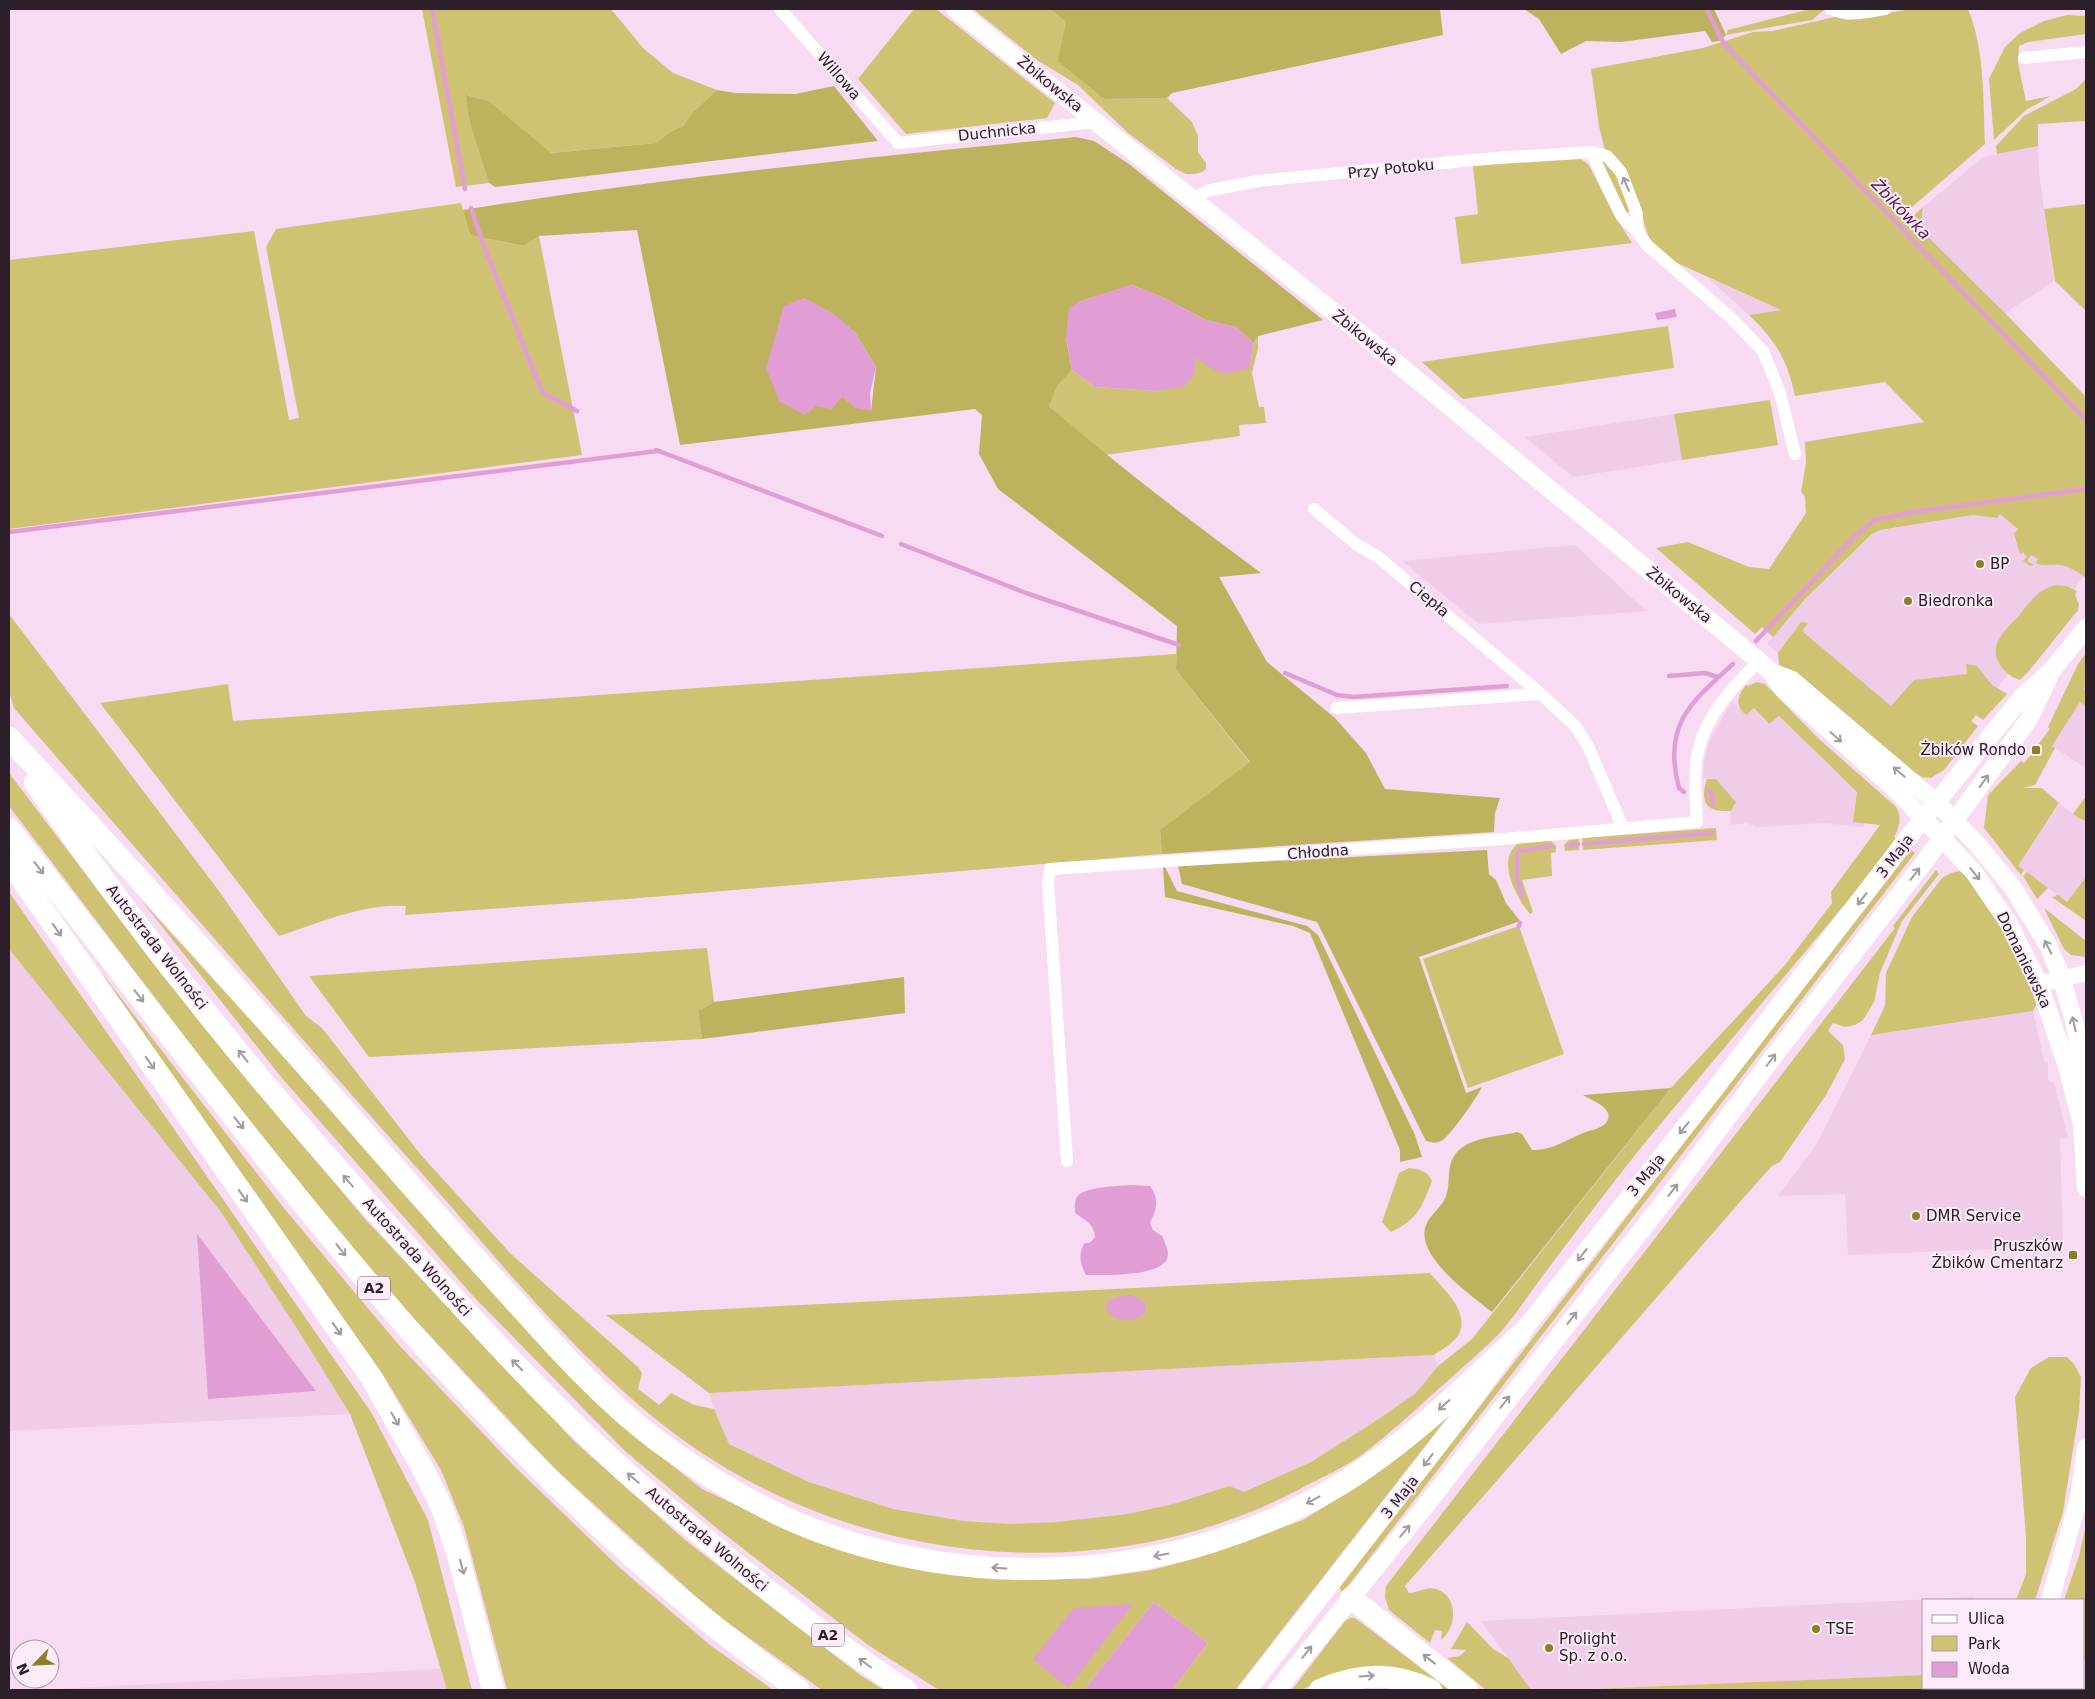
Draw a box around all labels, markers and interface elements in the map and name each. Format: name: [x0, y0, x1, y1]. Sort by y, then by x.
street label: Willowa: [813, 48, 865, 104]
street label: Żbikowska: [1014, 51, 1087, 116]
street label: Duchnicka: [957, 119, 1037, 145]
street label: Przy Potoku: [1347, 156, 1435, 182]
water label: Żbikówka: [1867, 174, 1935, 243]
one-way arrow: [1621, 177, 1630, 192]
street label: Żbikowska: [1329, 305, 1402, 370]
place label: BP: [1990, 555, 2009, 573]
marker: BP: [1974, 558, 1986, 570]
street label: Żbikowska: [1643, 562, 1716, 627]
street label: Ciepła: [1405, 577, 1453, 621]
place label: Biedronka: [1918, 592, 1993, 610]
marker: Biedronka: [1902, 595, 1914, 607]
one-way arrow: [1830, 732, 1843, 743]
place label: Żbików Rondo: [1921, 740, 2026, 759]
marker: Żbików Rondo: [2030, 744, 2042, 756]
one-way arrow: [1893, 766, 1906, 778]
one-way arrow: [1978, 775, 1989, 788]
street label: 3 Maja: [1873, 831, 1917, 881]
street label: Chłodna: [1287, 841, 1349, 863]
one-way arrow: [33, 861, 44, 874]
one-way arrow: [1909, 868, 1920, 881]
one-way arrow: [1969, 868, 1980, 881]
street label: Autostrada Wolności: [103, 881, 211, 1013]
one-way arrow: [1857, 892, 1868, 905]
street label: Domaniewska: [1993, 909, 2055, 1011]
one-way arrow: [52, 923, 62, 937]
one-way arrow: [2043, 939, 2053, 954]
one-way arrow: [133, 989, 144, 1002]
one-way arrow: [2069, 1016, 2078, 1032]
one-way arrow: [238, 1050, 249, 1063]
one-way arrow: [1765, 1054, 1776, 1067]
one-way arrow: [145, 1055, 155, 1069]
one-way arrow: [234, 1117, 245, 1130]
one-way arrow: [1678, 1122, 1689, 1135]
street label: 3 Maja: [1623, 1150, 1669, 1200]
one-way arrow: [342, 1174, 354, 1187]
one-way arrow: [1668, 1183, 1678, 1197]
one-way arrow: [238, 1189, 249, 1202]
street label: Autostrada Wolności: [359, 1194, 475, 1320]
place label: DMR Service: [1926, 1207, 2021, 1225]
marker: DMR Service: [1910, 1210, 1922, 1222]
place label: Pruszków Żbików Cmentarz: [1932, 1237, 2063, 1272]
one-way arrow: [336, 1243, 346, 1257]
one-way arrow: [1576, 1248, 1587, 1261]
marker: Pruszków Żbików Cmentarz: [2067, 1249, 2079, 1261]
road number: A2: [358, 1276, 390, 1300]
one-way arrow: [1567, 1311, 1578, 1324]
one-way arrow: [332, 1322, 342, 1336]
one-way arrow: [511, 1359, 523, 1371]
one-way arrow: [1500, 1396, 1511, 1409]
one-way arrow: [1438, 1399, 1451, 1411]
one-way arrow: [390, 1412, 400, 1427]
one-way arrow: [1422, 1453, 1433, 1466]
street label: 3 Maja: [1378, 1472, 1422, 1522]
one-way arrow: [627, 1473, 640, 1484]
street label: Autostrada Wolności: [642, 1483, 772, 1595]
one-way arrow: [1306, 1495, 1321, 1505]
one-way arrow: [1400, 1524, 1411, 1537]
one-way arrow: [1153, 1551, 1169, 1560]
one-way arrow: [457, 1558, 467, 1574]
one-way arrow: [992, 1564, 1008, 1573]
legend: [1922, 1599, 2085, 1689]
text: Ulica: [1968, 1610, 2005, 1628]
place label: TSE: [1825, 1620, 1854, 1638]
marker: TSE: [1810, 1623, 1822, 1635]
road number: A2: [812, 1624, 844, 1646]
place label: Prolight Sp. z o.o.: [1559, 1630, 1628, 1665]
text: Park: [1968, 1635, 2001, 1653]
north arrow: [10, 1639, 60, 1689]
marker: Prolight Sp. z o.o.: [1543, 1642, 1555, 1654]
one-way arrow: [1302, 1646, 1313, 1659]
one-way arrow: [1423, 1654, 1436, 1665]
one-way arrow: [858, 1658, 872, 1668]
text: Woda: [1968, 1660, 2010, 1678]
text: N: [13, 1661, 33, 1678]
one-way arrow: [1358, 1672, 1374, 1681]

